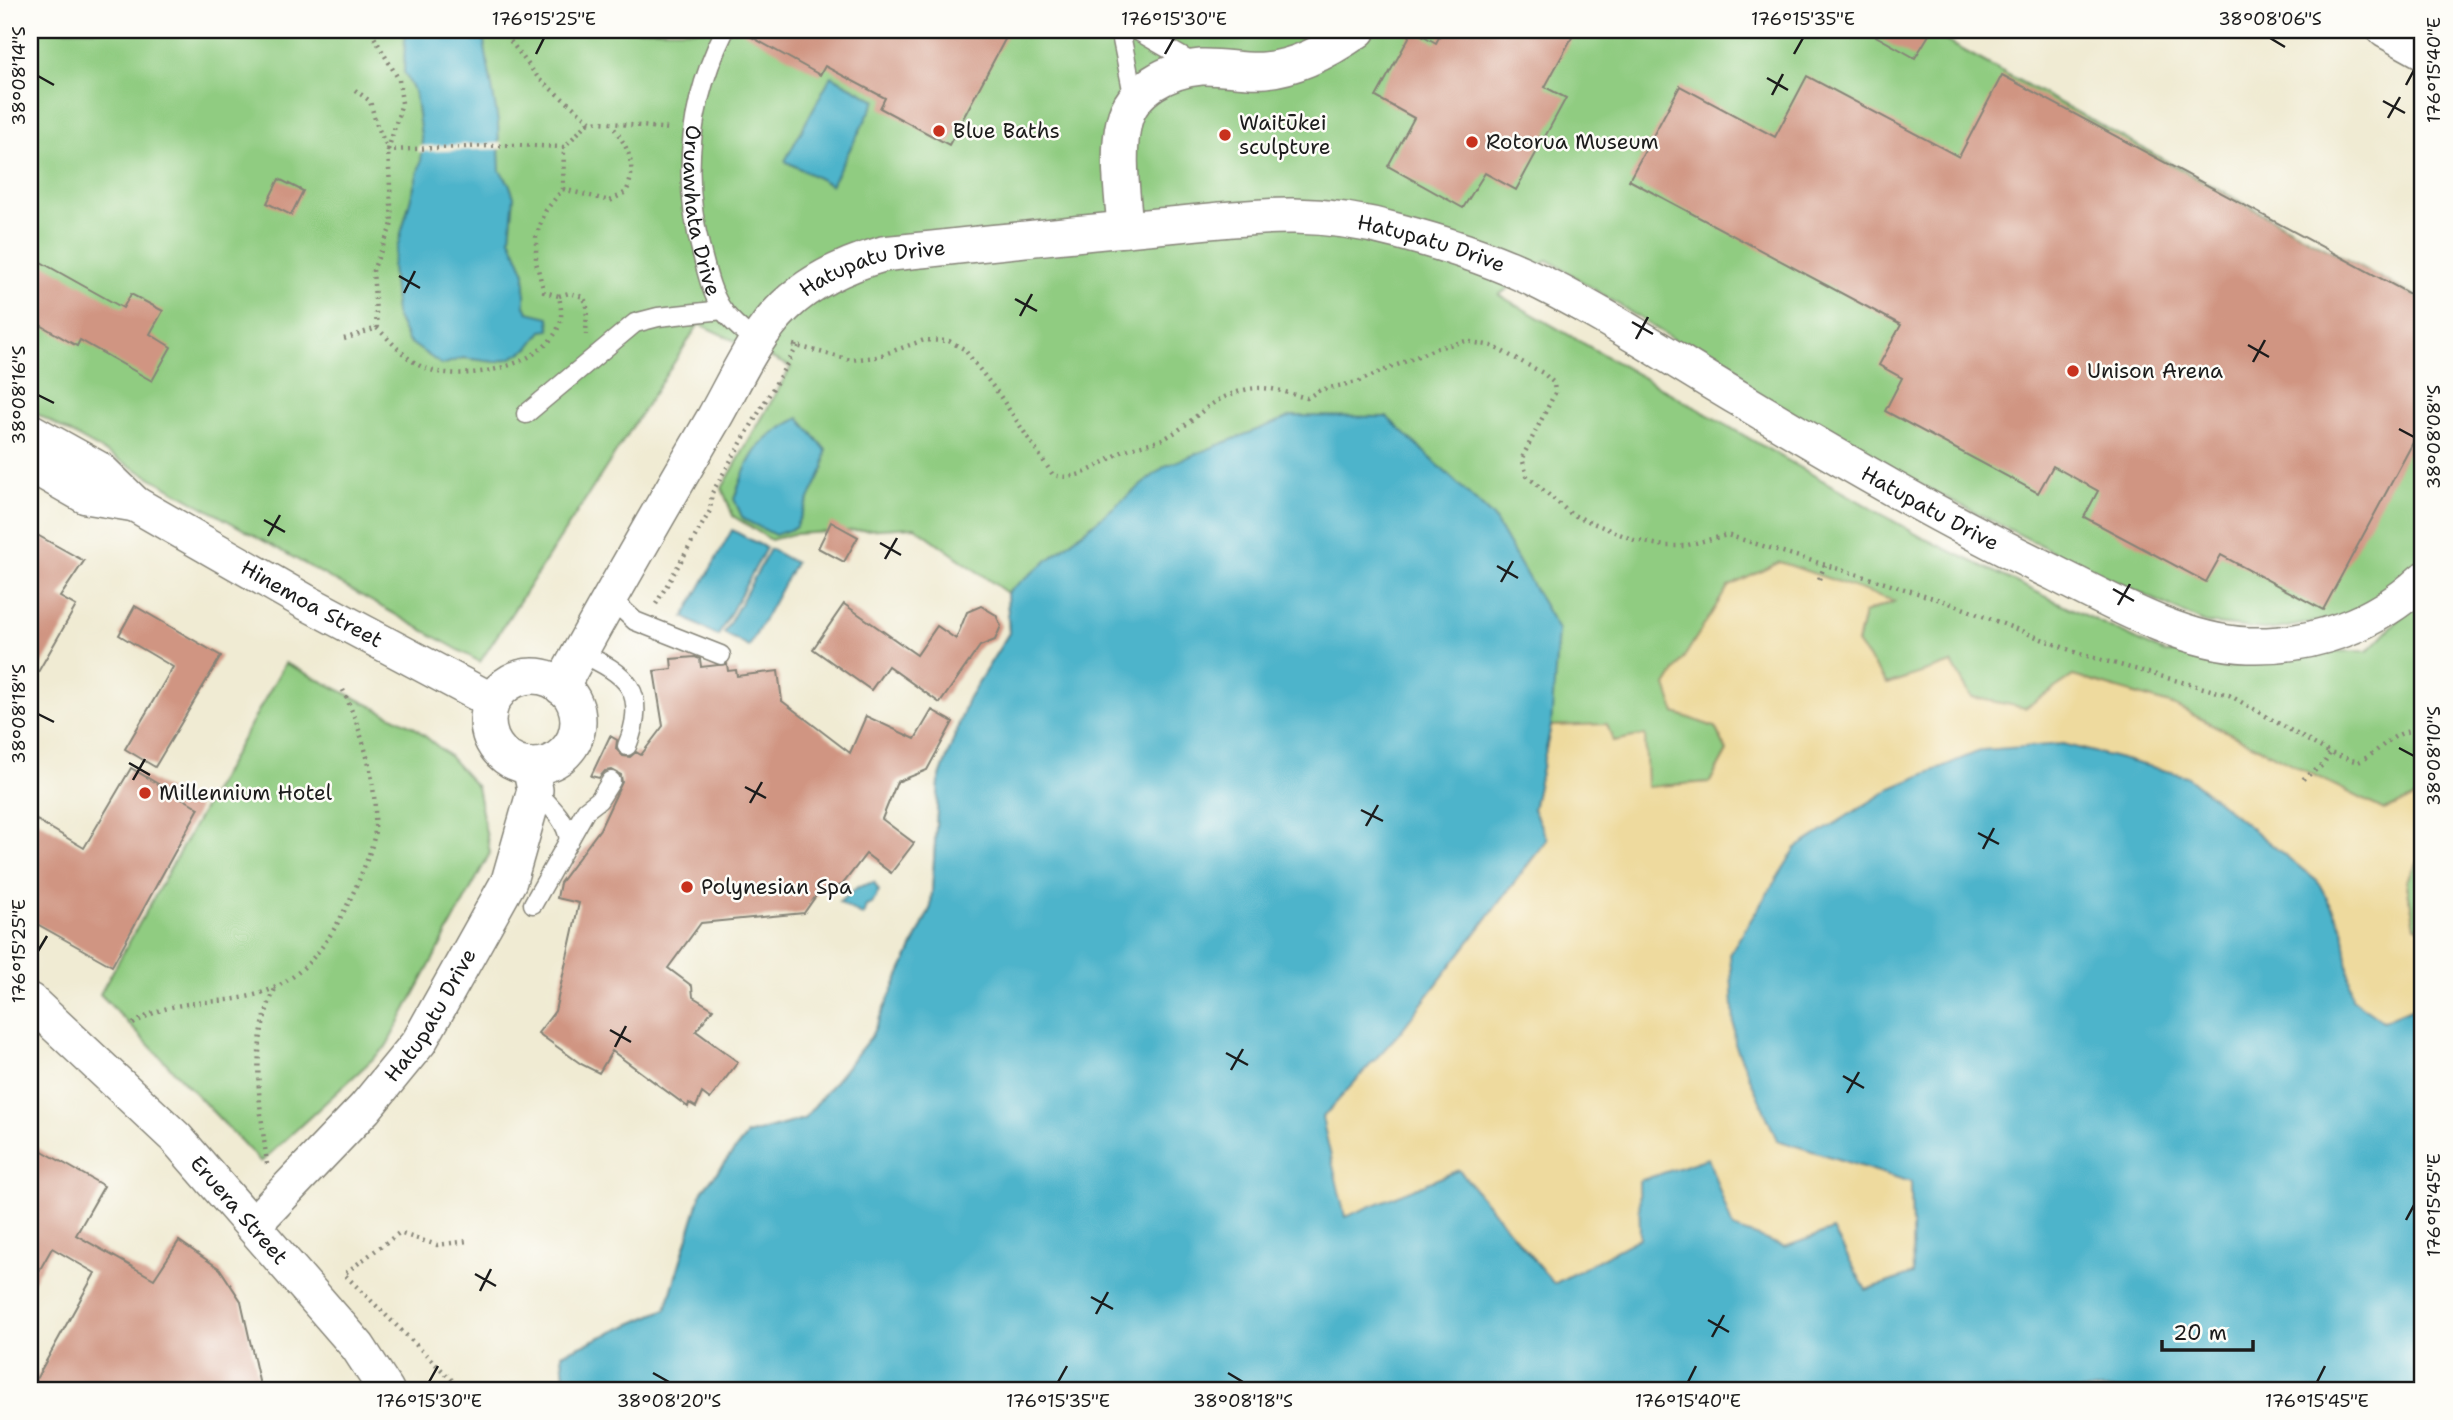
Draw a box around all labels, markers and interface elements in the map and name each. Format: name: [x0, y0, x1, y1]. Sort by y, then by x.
text: 176°15'25"E: [492, 7, 596, 31]
text: 176°15'30"E: [1121, 7, 1227, 31]
text: 176°15'35"E: [1751, 7, 1855, 31]
text: 38°08'06"S: [2218, 7, 2322, 31]
text: 176°15'40"E: [2422, 17, 2446, 123]
text: 38°08'14"S: [7, 26, 31, 126]
place label: Waitūkei sculpture: [1239, 109, 1331, 161]
place label: Blue Baths: [953, 117, 1060, 145]
street label: Oruawhata Drive: [676, 123, 728, 300]
marker: Blue Baths: [931, 123, 947, 139]
marker: Waitūkei sculpture: [1217, 127, 1233, 143]
place label: Rotorua Museum: [1486, 128, 1659, 156]
marker: Rotorua Museum: [1464, 134, 1480, 150]
street label: Hatupatu Drive: [1355, 208, 1509, 279]
street label: Hatupatu Drive: [794, 234, 947, 303]
text: 38°08'16"S: [7, 346, 31, 444]
place label: Unison Arena: [2087, 357, 2223, 385]
marker: Unison Arena: [2065, 363, 2081, 379]
text: 38°08'08"S: [2422, 385, 2446, 489]
street label: Hatupatu Drive: [1856, 459, 2004, 557]
street label: Hinemoa Street: [236, 554, 388, 654]
text: 38°08'18"S: [7, 664, 31, 764]
text: 38°08'10"S: [2422, 706, 2446, 806]
place label: Millennium Hotel: [159, 779, 333, 807]
marker: Millennium Hotel: [137, 785, 153, 801]
place label: Polynesian Spa: [701, 873, 852, 901]
marker: Polynesian Spa: [679, 879, 695, 895]
text: 176°15'25"E: [7, 899, 31, 1003]
street label: Hatupatu Drive: [378, 943, 483, 1088]
street label: Eruera Street: [184, 1150, 294, 1271]
text: 176°15'45"E: [2422, 1153, 2446, 1257]
scale bar: [2162, 1308, 2254, 1352]
text: 20 m: [2173, 1319, 2227, 1347]
text: 176°15'30"E: [376, 1389, 482, 1413]
text: 38°08'20"S: [617, 1389, 721, 1413]
text: 176°15'35"E: [1006, 1389, 1110, 1413]
text: 38°08'18"S: [1193, 1389, 1293, 1413]
text: 176°15'40"E: [1635, 1389, 1741, 1413]
text: 176°15'45"E: [2265, 1389, 2369, 1413]

